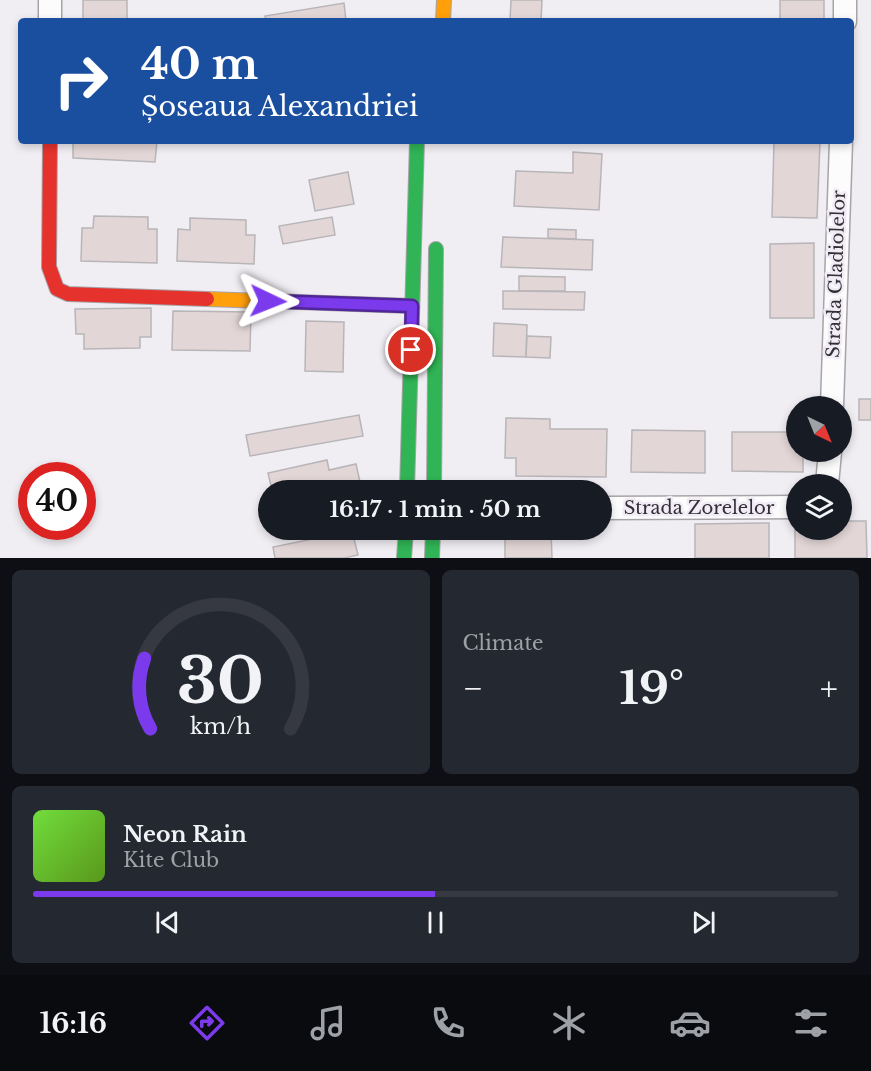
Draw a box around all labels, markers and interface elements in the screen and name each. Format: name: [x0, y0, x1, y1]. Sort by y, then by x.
text: 40 m: [141, 38, 258, 90]
icon: right: [42, 42, 120, 120]
text: Șoseaua Alexandriei: [141, 90, 418, 123]
street label: Strada Gladiolelor: [822, 189, 850, 358]
position arrow: [236, 269, 300, 333]
pin: [385, 324, 436, 375]
icon: arrive: [394, 333, 427, 366]
north arrow: [786, 396, 852, 462]
map controls: [786, 396, 852, 540]
speed limit sign: 40: [18, 462, 96, 540]
button: layers: [786, 474, 852, 540]
text: 16:17 · 1 min · 50 m: [330, 496, 540, 523]
street label: Strada Zorelelor: [624, 497, 775, 519]
text: Climate: [463, 631, 543, 655]
text: 30: [177, 642, 264, 720]
text: 19°: [619, 660, 684, 716]
text: −: [463, 668, 483, 709]
text: +: [820, 668, 838, 709]
text: km/h: [190, 713, 251, 740]
text: Neon Rain: [123, 821, 247, 848]
text: Kite Club: [123, 848, 219, 872]
icon: previous: [151, 906, 184, 939]
icon: pause: [419, 906, 452, 939]
icon: next: [687, 906, 720, 939]
icon: directions: [186, 1002, 228, 1044]
icon: music: [307, 1002, 349, 1044]
icon: phone: [427, 1002, 469, 1044]
icon: climate: [548, 1002, 590, 1044]
icon: car: [669, 1002, 711, 1044]
icon: filters: [790, 1002, 832, 1044]
text: 16:16: [39, 1007, 107, 1040]

